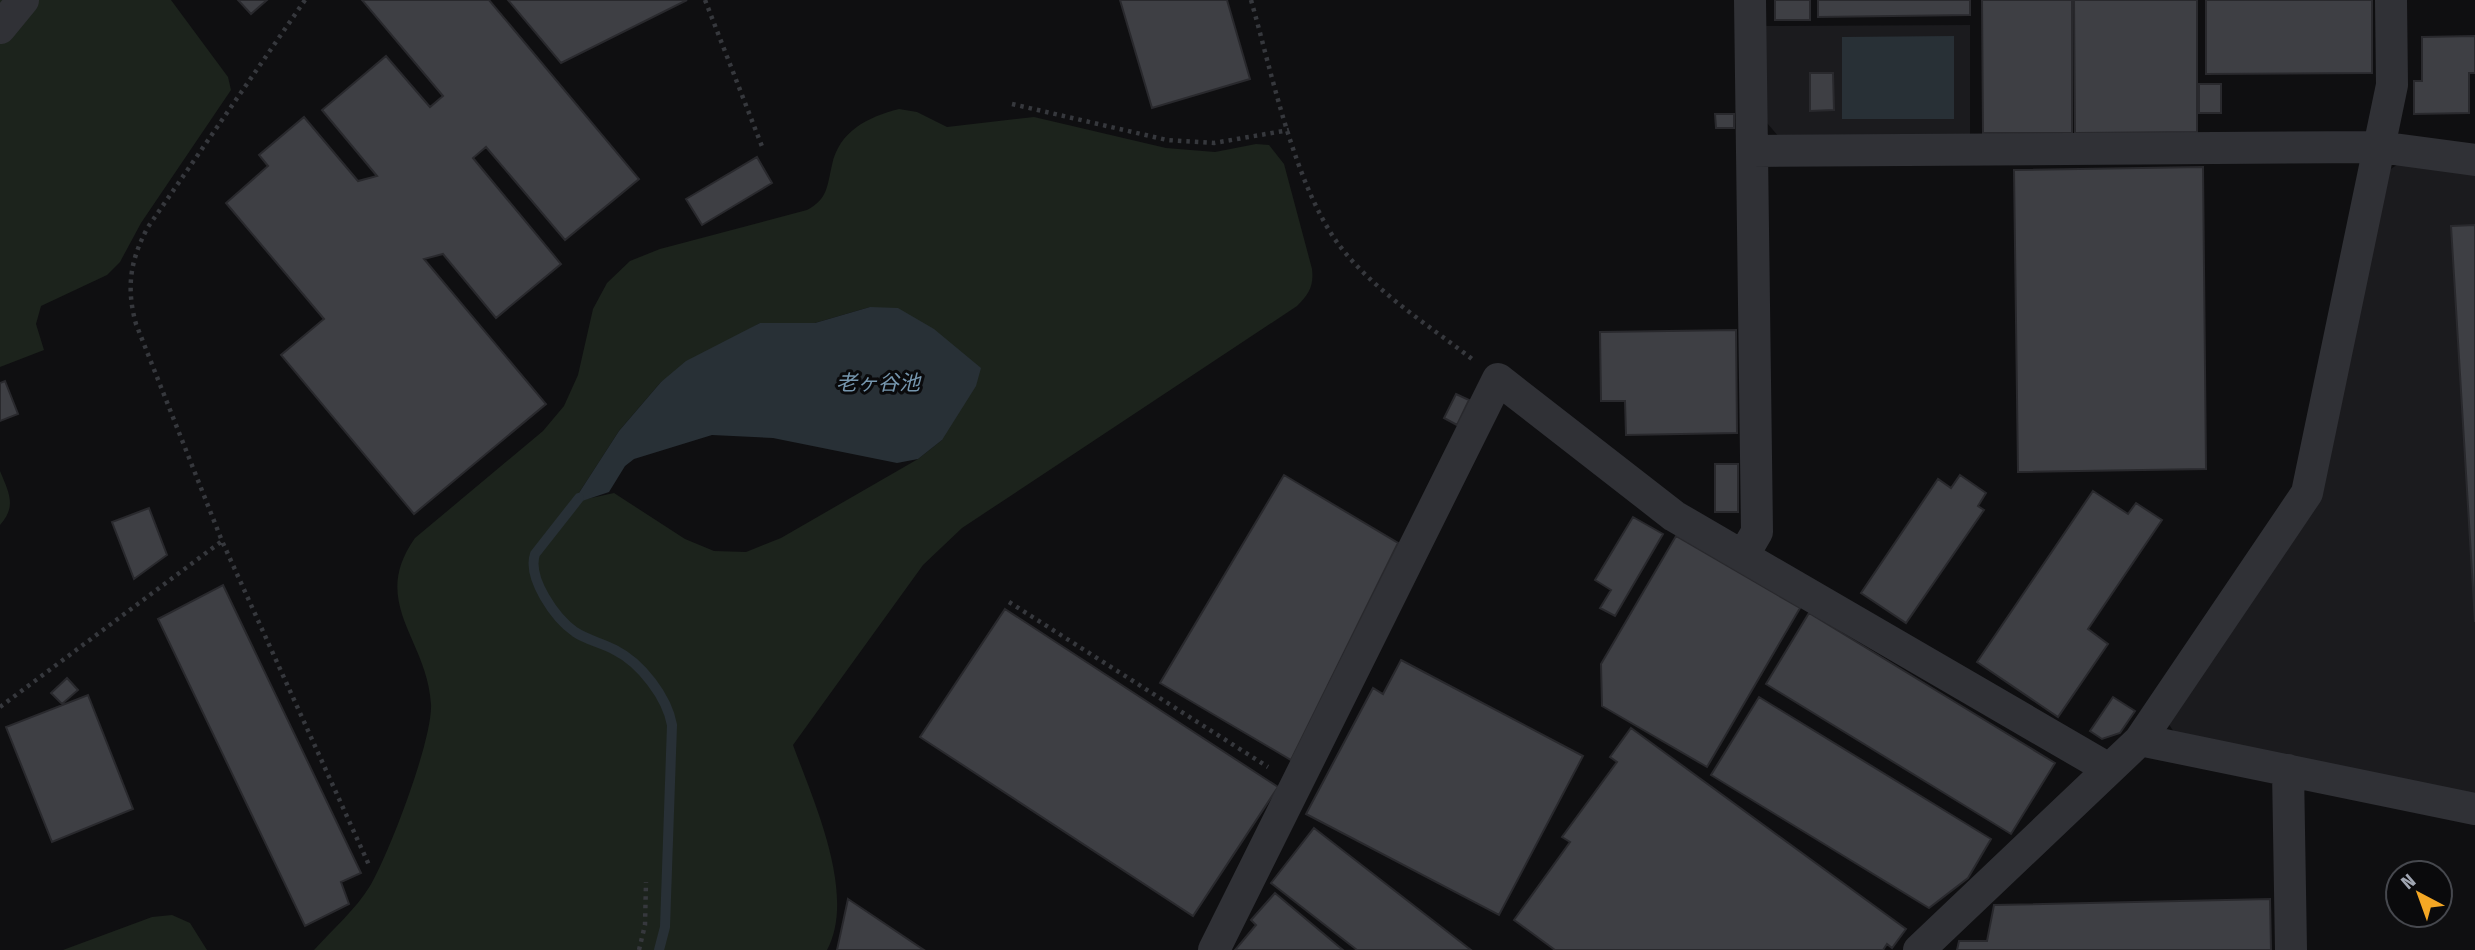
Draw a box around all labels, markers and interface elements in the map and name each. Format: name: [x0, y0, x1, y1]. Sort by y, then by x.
water label: 老ヶ谷池: [836, 370, 922, 396]
north arrow: [2384, 859, 2454, 929]
text: N: [2396, 869, 2420, 894]

